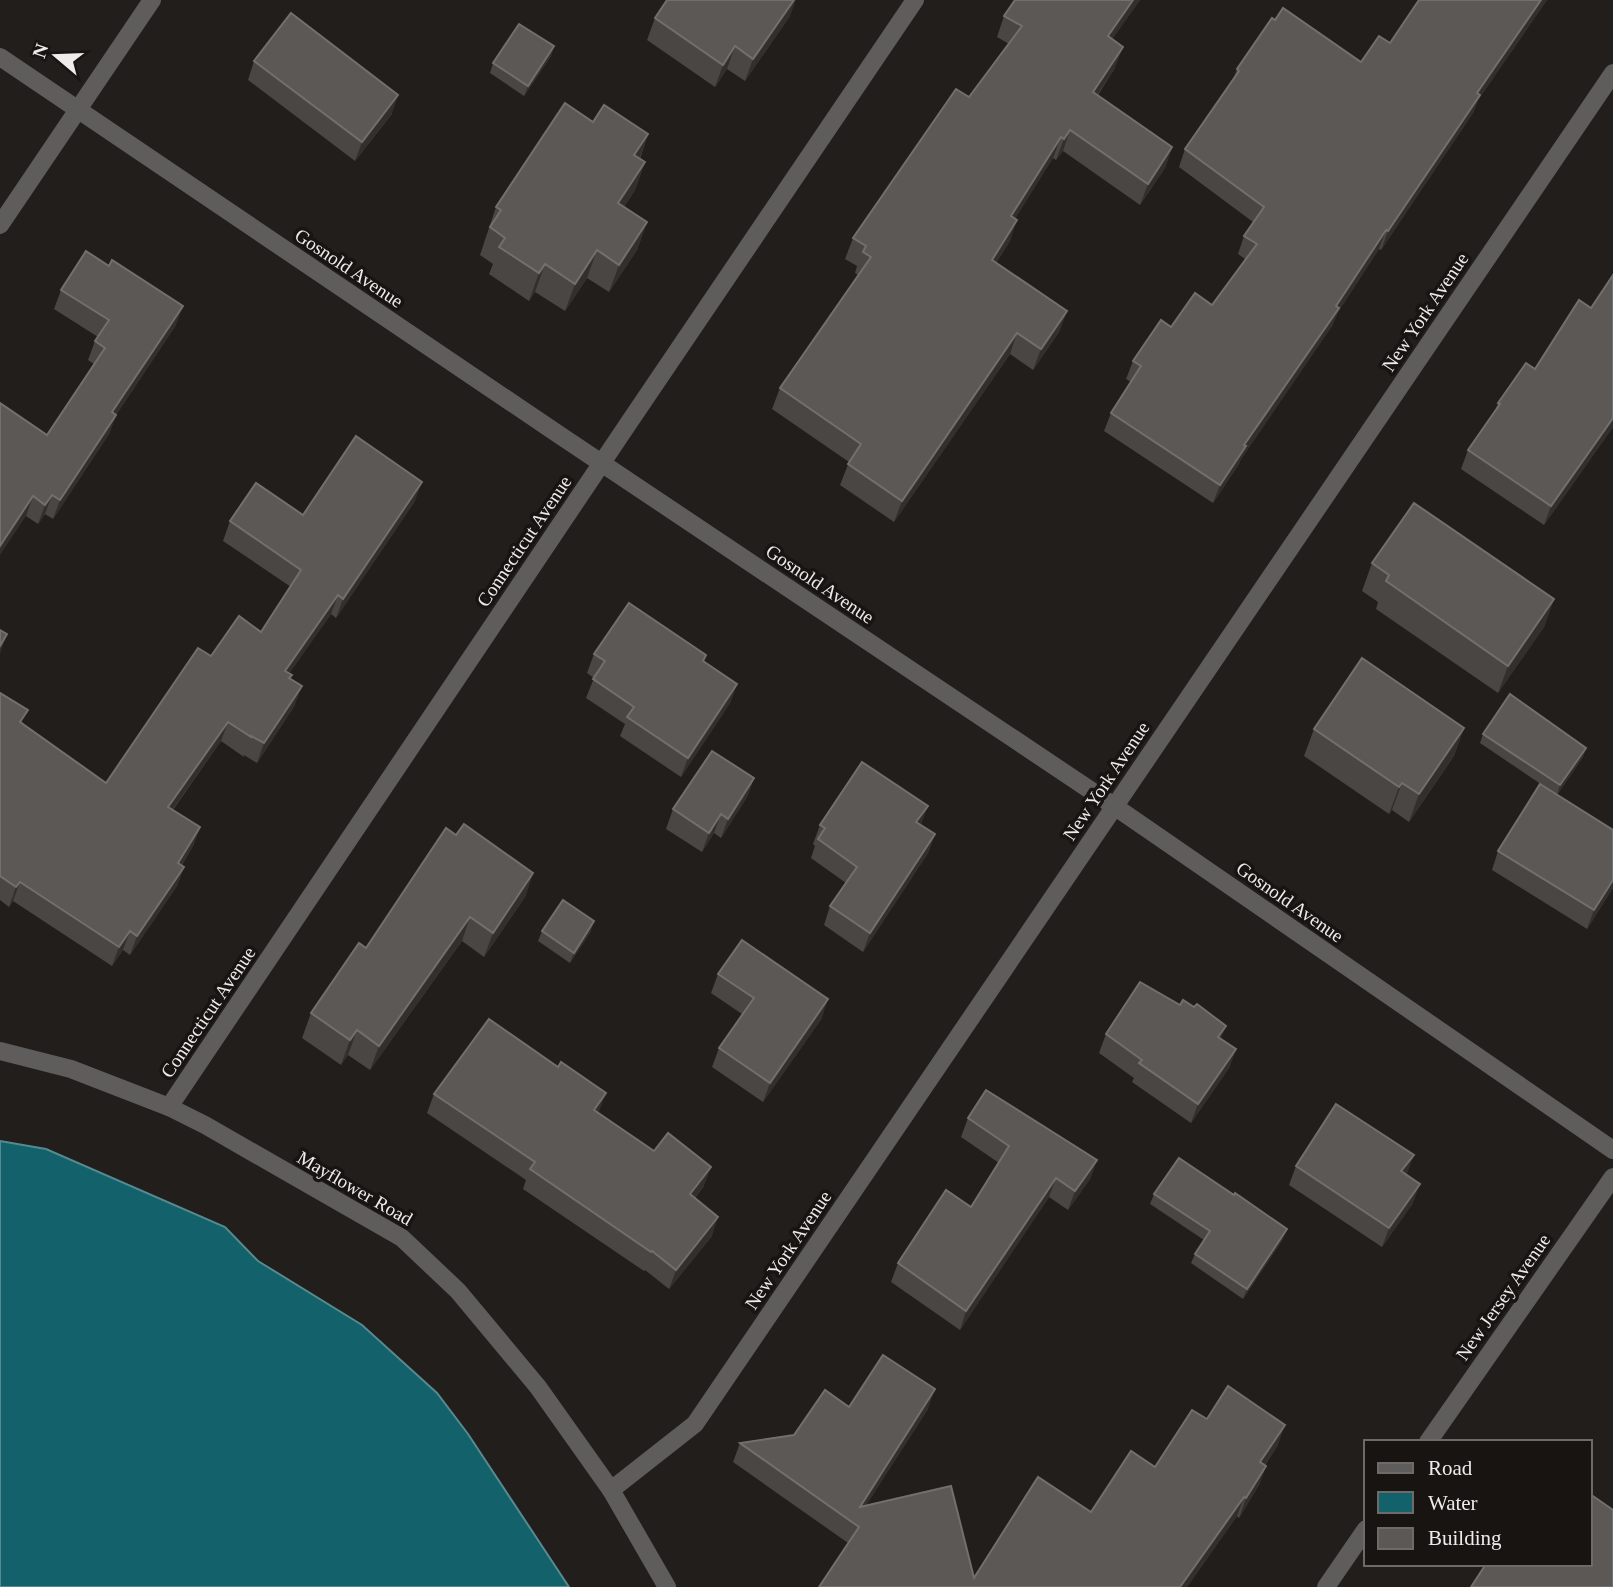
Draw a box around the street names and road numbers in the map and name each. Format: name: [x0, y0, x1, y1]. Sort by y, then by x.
street label: Gosnold Avenue: [291, 224, 407, 312]
street label: New York Avenue: [1378, 249, 1472, 375]
street label: Connecticut Avenue: [472, 472, 576, 610]
street label: Gosnold Avenue: [762, 540, 878, 628]
street label: New York Avenue: [1059, 718, 1153, 844]
street label: Gosnold Avenue: [1232, 857, 1348, 947]
street label: Connecticut Avenue: [156, 943, 260, 1081]
street label: Mayflower Road: [294, 1147, 417, 1230]
street label: New York Avenue: [741, 1187, 835, 1313]
street label: New Jersey Avenue: [1452, 1230, 1554, 1364]

